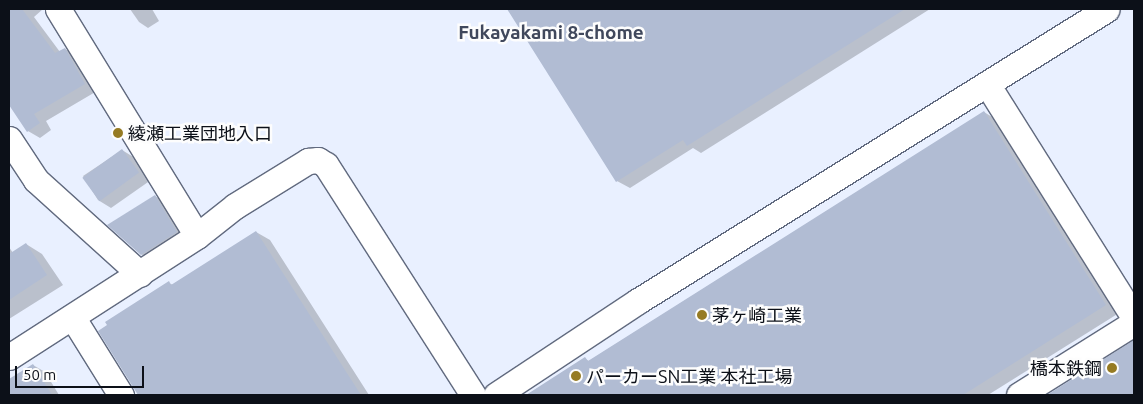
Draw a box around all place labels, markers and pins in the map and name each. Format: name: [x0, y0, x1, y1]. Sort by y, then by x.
place label: 綾瀬工業団地入口: [128, 122, 272, 144]
marker: 綾瀬工業団地入口: [112, 127, 124, 139]
place label: 茅ヶ崎工業: [712, 304, 802, 326]
marker: 茅ヶ崎工業: [696, 309, 708, 321]
place label: 橋本鉄鋼: [1030, 357, 1102, 379]
marker: 橋本鉄鋼: [1106, 362, 1118, 374]
place label: パーカーSN工業 本社工場: [586, 365, 792, 387]
marker: パーカーSN工業 本社工場: [570, 370, 582, 382]

